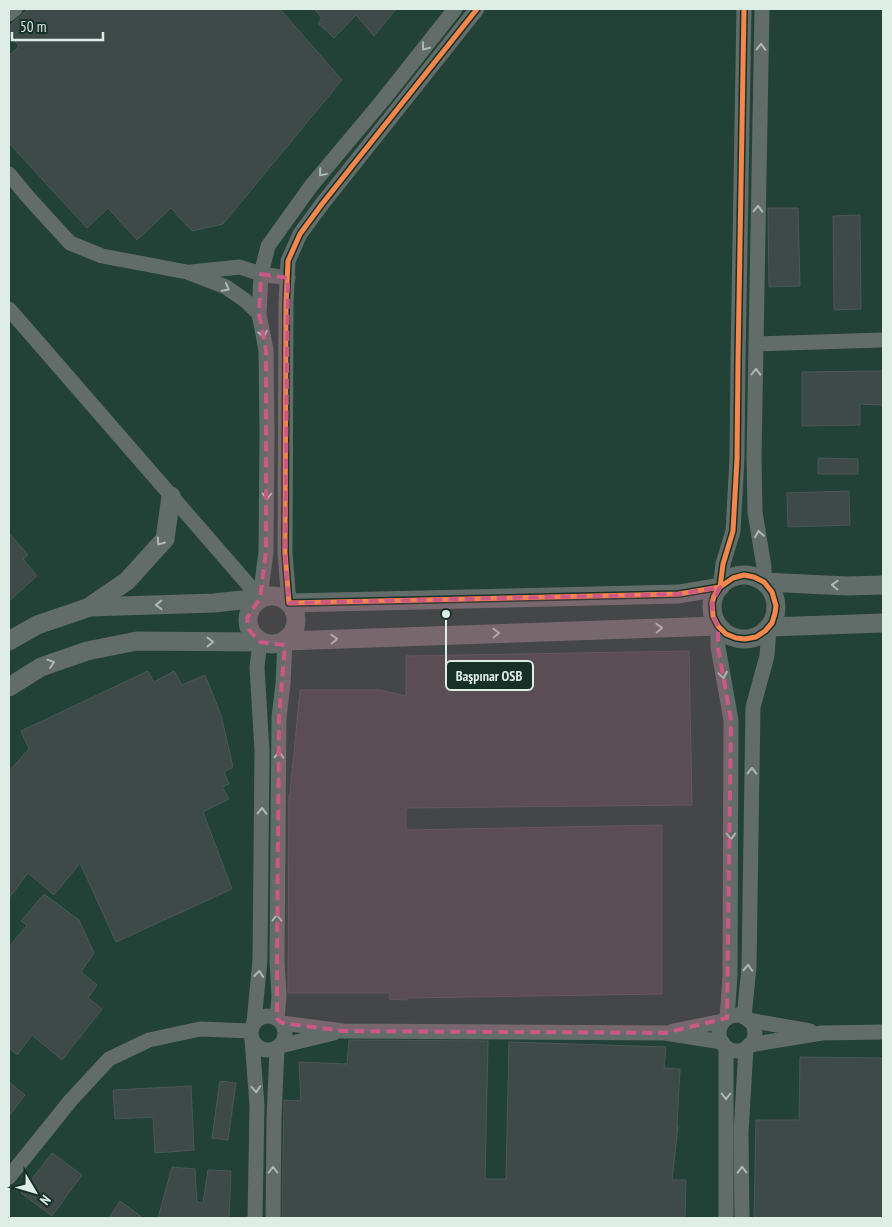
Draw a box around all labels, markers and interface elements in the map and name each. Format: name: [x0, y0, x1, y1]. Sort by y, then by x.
scale bar: [12, 10, 104, 42]
text: 50 m: [20, 17, 46, 36]
one-way arrow: [422, 41, 431, 51]
one-way arrow: [756, 43, 766, 50]
one-way arrow: [319, 167, 328, 176]
one-way arrow: [753, 205, 764, 213]
one-way arrow: [221, 282, 230, 292]
one-way arrow: [257, 329, 267, 338]
one-way arrow: [750, 367, 761, 375]
one-way arrow: [262, 492, 272, 500]
one-way arrow: [754, 530, 765, 538]
one-way arrow: [157, 537, 167, 546]
one-way arrow: [830, 580, 838, 590]
one-way arrow: [155, 599, 163, 610]
one-way arrow: [655, 623, 663, 634]
one-way arrow: [492, 628, 500, 639]
one-way arrow: [330, 633, 338, 644]
one-way arrow: [207, 637, 215, 647]
one-way arrow: [46, 659, 55, 669]
callout: Başpınar OSB: [446, 661, 533, 690]
text: Başpınar OSB: [456, 667, 522, 685]
one-way arrow: [717, 670, 727, 679]
one-way arrow: [273, 751, 284, 759]
one-way arrow: [747, 766, 757, 774]
one-way arrow: [257, 807, 267, 815]
one-way arrow: [725, 833, 736, 841]
one-way arrow: [272, 913, 282, 921]
one-way arrow: [743, 964, 754, 972]
one-way arrow: [253, 970, 264, 978]
one-way arrow: [250, 1085, 261, 1093]
one-way arrow: [721, 1092, 731, 1100]
one-way arrow: [268, 1165, 278, 1173]
one-way arrow: [737, 1165, 747, 1173]
north arrow: [10, 1167, 60, 1217]
text: N: [36, 1191, 55, 1209]

